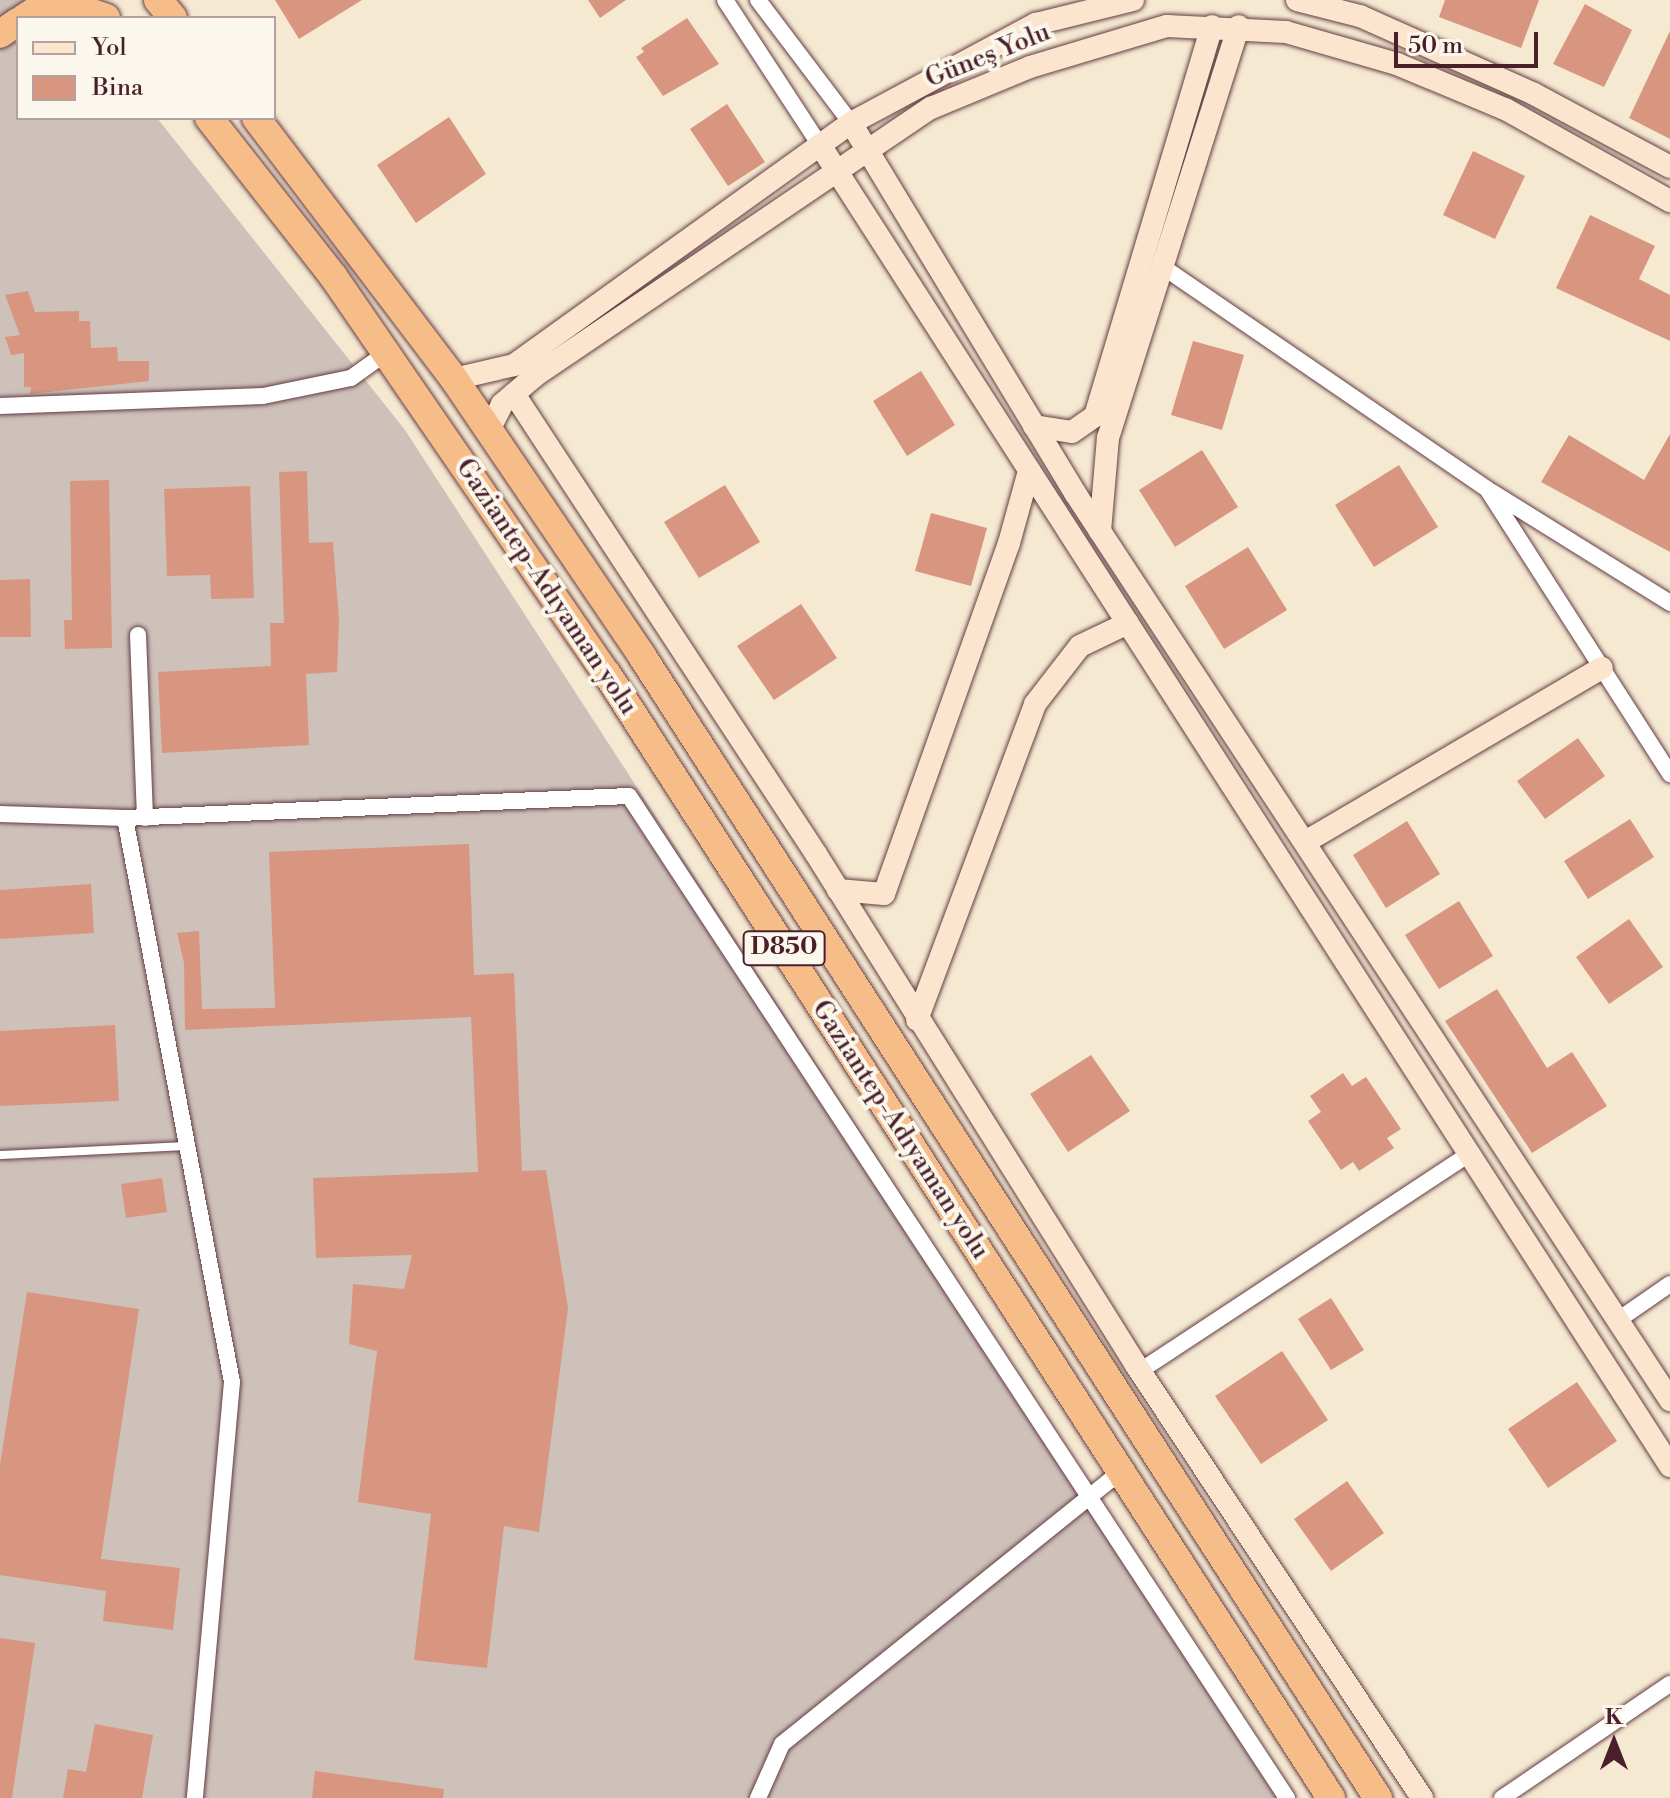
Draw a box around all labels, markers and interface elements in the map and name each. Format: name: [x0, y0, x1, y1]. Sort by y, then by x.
legend: [16, 16, 276, 120]
scale bar: [1398, 16, 1542, 66]
street label: Güneş Yolu: [921, 17, 1055, 95]
text: 50 m: [1408, 31, 1463, 61]
text: Yol: [92, 33, 127, 63]
text: Bina: [92, 73, 143, 103]
street label: Gaziantep-Adıyaman yolu: [449, 453, 643, 721]
road number: D850: [742, 928, 826, 968]
street label: Gaziantep-Adıyaman yolu: [805, 995, 995, 1265]
north arrow: [1574, 1702, 1654, 1782]
text: K: [1605, 1704, 1623, 1731]

